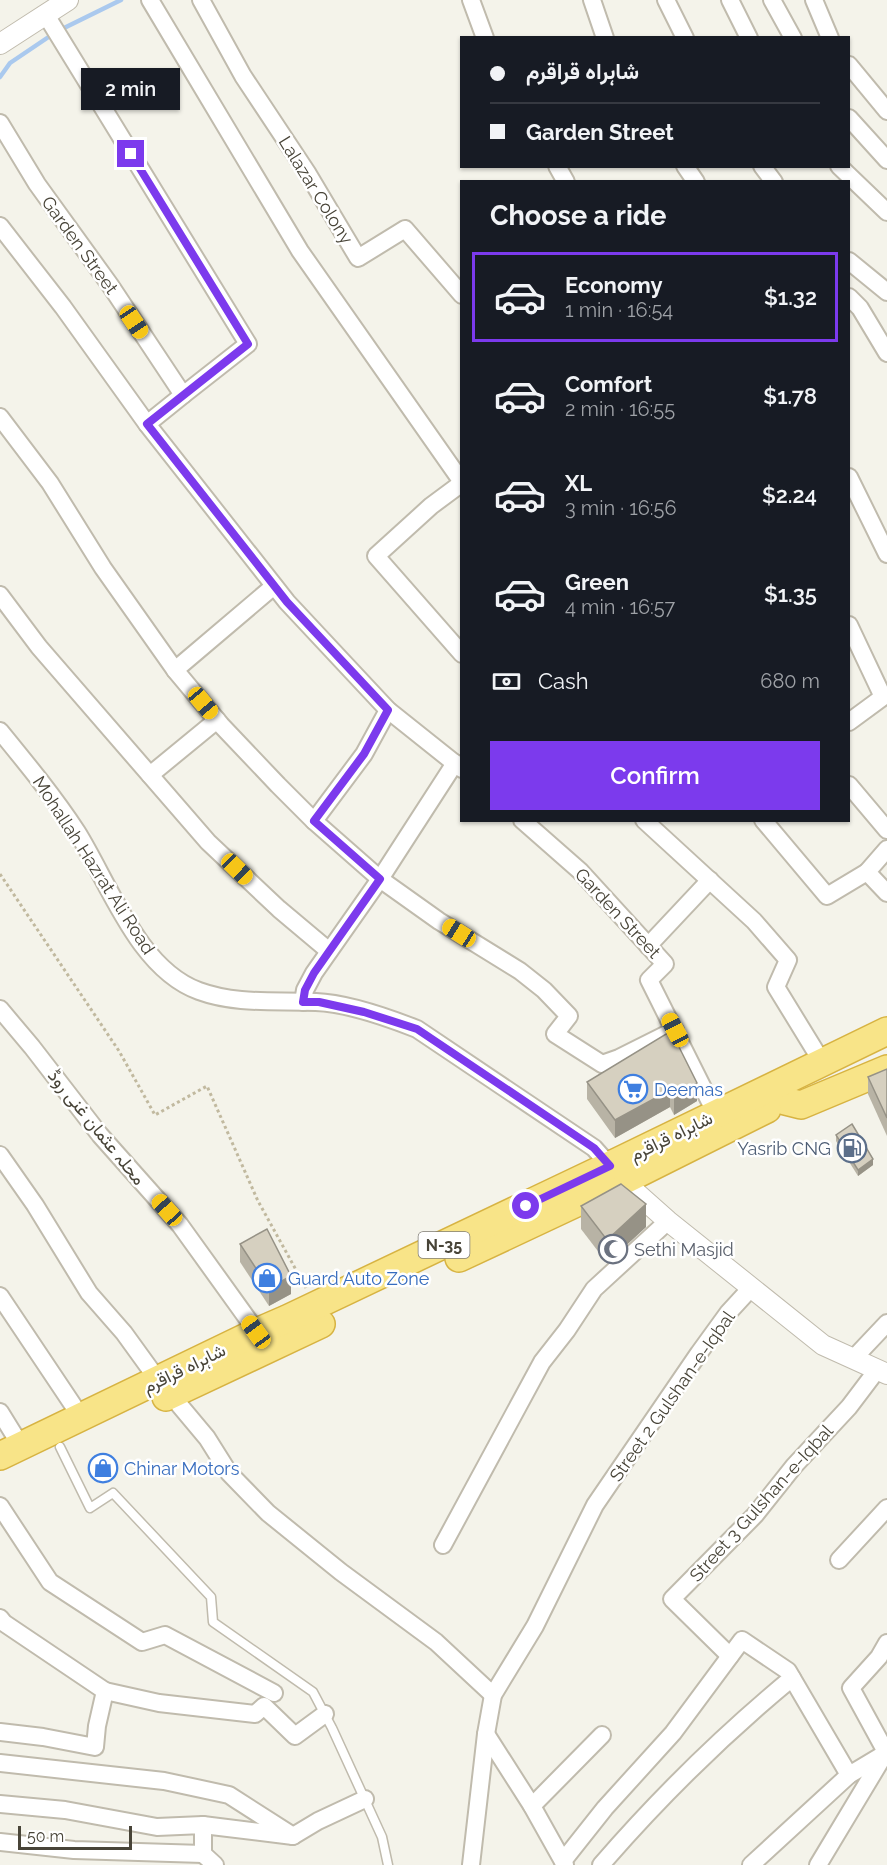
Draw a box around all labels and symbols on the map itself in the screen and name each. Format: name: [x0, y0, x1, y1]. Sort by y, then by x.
callout: 2 min: [82, 67, 180, 109]
street label: Lalazar Colony: [275, 132, 358, 248]
route end: [117, 140, 144, 167]
street label: Garden Street: [38, 192, 122, 298]
car: [116, 302, 152, 342]
car: [185, 683, 221, 723]
street label: Mohallah Hazrat Ali Road: [29, 772, 159, 958]
car: [218, 850, 256, 888]
street label: Garden Street: [571, 864, 665, 962]
car: [439, 916, 479, 950]
car: [659, 1010, 691, 1050]
street label: محلہ عثمان غنی روڈ: [43, 1065, 150, 1190]
supermarket icon: Deemas: [617, 1073, 649, 1105]
place label: Deemas: [654, 1079, 723, 1100]
street label: شاہراہ قراقرم: [626, 1107, 717, 1167]
fuel station icon: Yasrib CNG: [836, 1132, 868, 1164]
place label: Yasrib CNG: [737, 1138, 831, 1159]
car: [148, 1191, 186, 1229]
route start: [512, 1192, 539, 1219]
road number: N-35: [418, 1232, 470, 1258]
mosque icon: Sethi Masjid: [597, 1233, 629, 1265]
place label: Sethi Masjid: [634, 1239, 734, 1260]
shop icon: Guard Auto Zone: [251, 1262, 283, 1294]
place label: Guard Auto Zone: [288, 1268, 430, 1289]
street label: Street 2 Gulshan-e-Iqbal: [605, 1307, 739, 1485]
car: [238, 1312, 274, 1352]
street label: شاہراہ قراقرم: [139, 1339, 230, 1399]
street label: Street 3 Gulshan-e-Iqbal: [685, 1420, 837, 1586]
shop icon: Chinar Motors: [87, 1452, 119, 1484]
place label: Chinar Motors: [124, 1458, 240, 1479]
scale bar: [18, 1823, 132, 1850]

